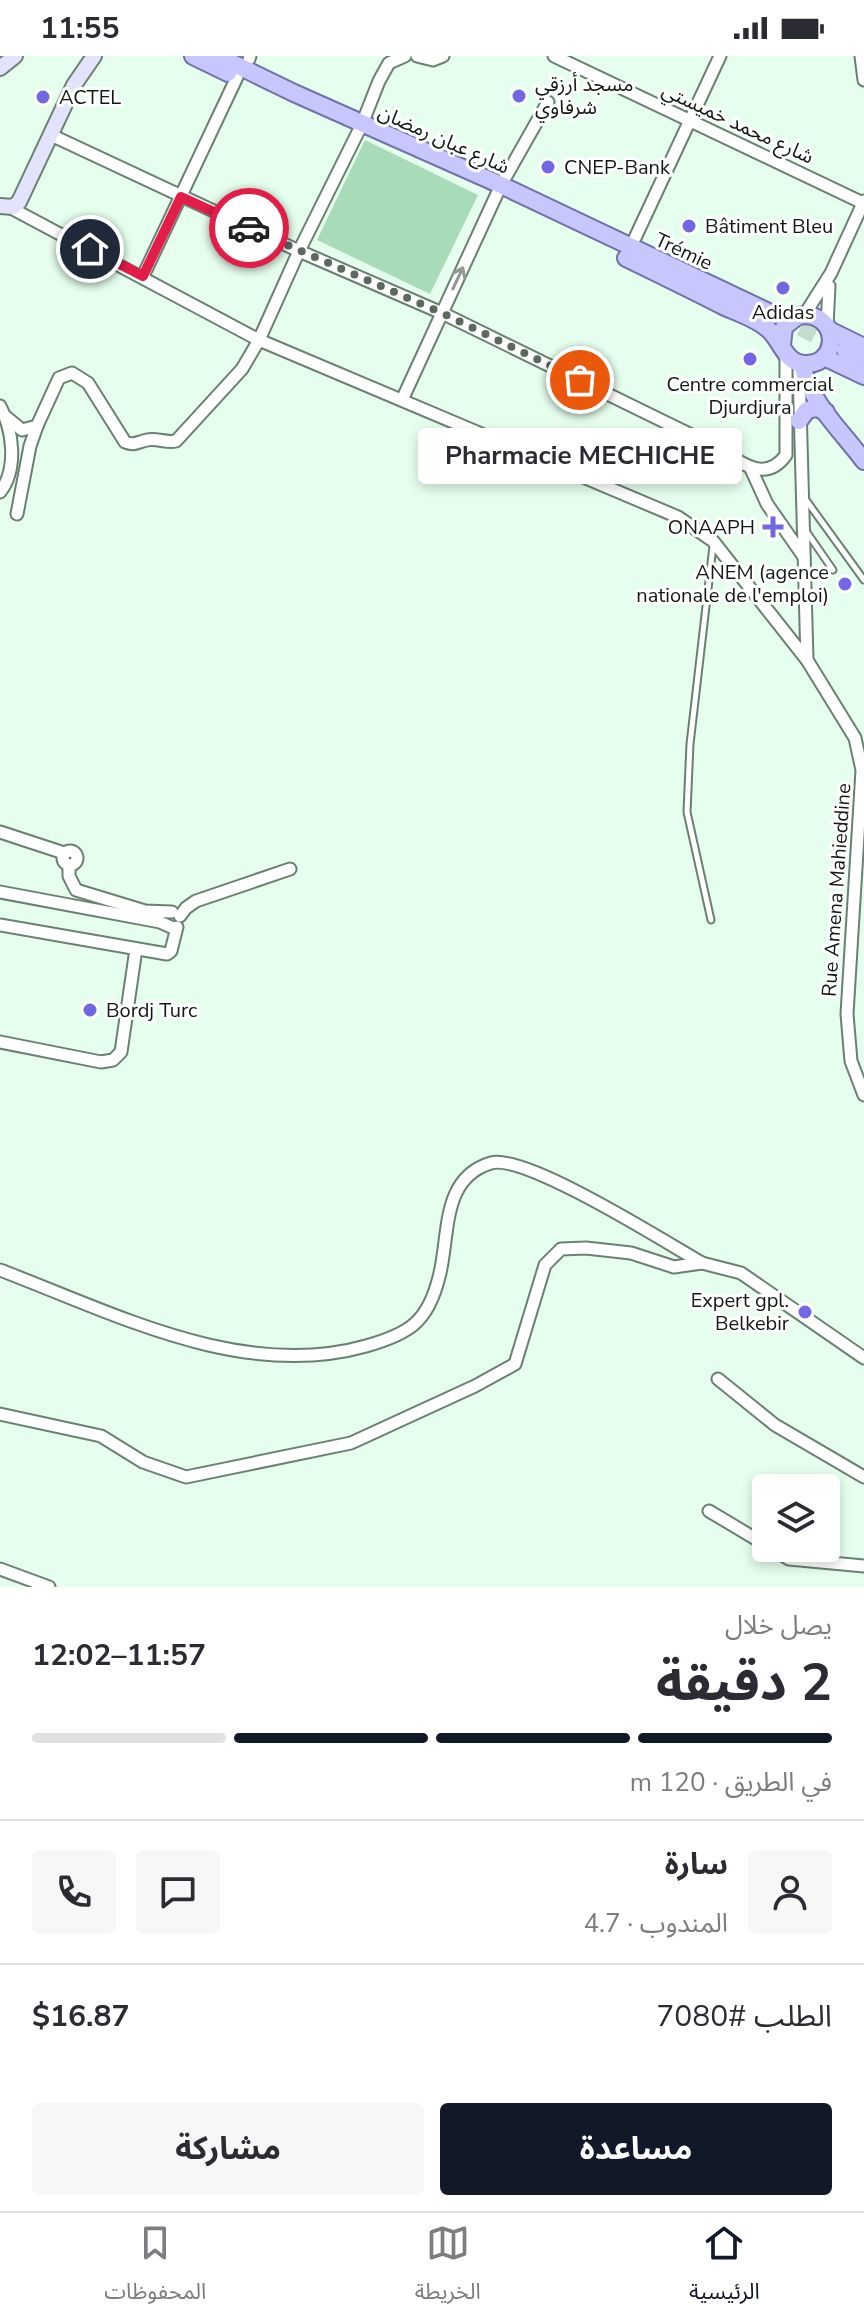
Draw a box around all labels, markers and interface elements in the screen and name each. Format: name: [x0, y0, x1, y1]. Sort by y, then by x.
text: 11:55: [40, 8, 119, 49]
place label: مسجد أرزقي شرفاوي: [535, 71, 633, 123]
street label: شارع محمد خميستي: [657, 76, 818, 172]
place label: ACTEL: [59, 84, 121, 111]
marker: مسجد أرزقي شرفاوي: [510, 87, 528, 105]
marker: ACTEL: [34, 88, 52, 106]
street label: شارع عبان رمضان: [373, 98, 514, 181]
place label: CNEP-Bank: [564, 154, 671, 181]
marker: CNEP-Bank: [539, 158, 557, 176]
courier: [209, 188, 289, 268]
icon: car: [227, 206, 271, 250]
place label: Bâtiment Bleu: [705, 213, 833, 240]
pin: [56, 215, 124, 283]
marker: Bâtiment Bleu: [680, 217, 698, 235]
street label: Trémie: [651, 226, 717, 276]
icon: home: [68, 227, 112, 271]
one-way arrow: [451, 267, 466, 291]
marker: Adidas: [774, 279, 792, 297]
place label: Adidas: [752, 299, 814, 326]
pin: [546, 346, 614, 414]
marker: Centre commercial Djurdjura: [741, 350, 759, 368]
icon: bag: [558, 358, 602, 402]
place label: Centre commercial Djurdjura: [666, 371, 834, 421]
callout: Pharmacie MECHICHE: [418, 428, 742, 484]
text: Pharmacie MECHICHE: [445, 438, 715, 473]
place label: ONAAPH: [668, 514, 755, 541]
marker: ONAAPH: [762, 516, 784, 538]
place label: ANEM (agence nationale de l'emploi): [636, 559, 829, 609]
marker: ANEM (agence nationale de l'emploi): [836, 575, 854, 593]
street label: Rue Amena Mahieddine: [816, 782, 857, 998]
place label: Bordj Turc: [106, 997, 197, 1024]
marker: Bordj Turc: [81, 1001, 99, 1019]
place label: Expert gpl. Belkebir: [691, 1287, 789, 1337]
marker: Expert gpl. Belkebir: [796, 1303, 814, 1321]
map controls: [752, 1474, 840, 1562]
button: layers: [752, 1474, 840, 1562]
text: يصل خلال: [725, 1608, 832, 1643]
text: 11:57–12:02: [32, 1635, 206, 1676]
text: 2 دقيقة: [656, 1647, 832, 1718]
text: في الطريق · 120 m: [630, 1765, 832, 1800]
text: سارة: [665, 1844, 728, 1885]
button: phone: [32, 1850, 116, 1934]
button: chat: [136, 1850, 220, 1934]
button: person: [748, 1850, 832, 1934]
text: المندوب · 4.7: [583, 1906, 728, 1941]
text: $16.87: [32, 1996, 129, 2037]
text: الطلب #7080: [656, 1996, 832, 2037]
button: مشاركة: [32, 2103, 424, 2195]
button: مساعدة: [440, 2103, 832, 2195]
tab: المحفوظات: [104, 2221, 206, 2315]
tab: الخريطة: [415, 2221, 481, 2315]
tab: الرئيسية: [689, 2221, 760, 2315]

